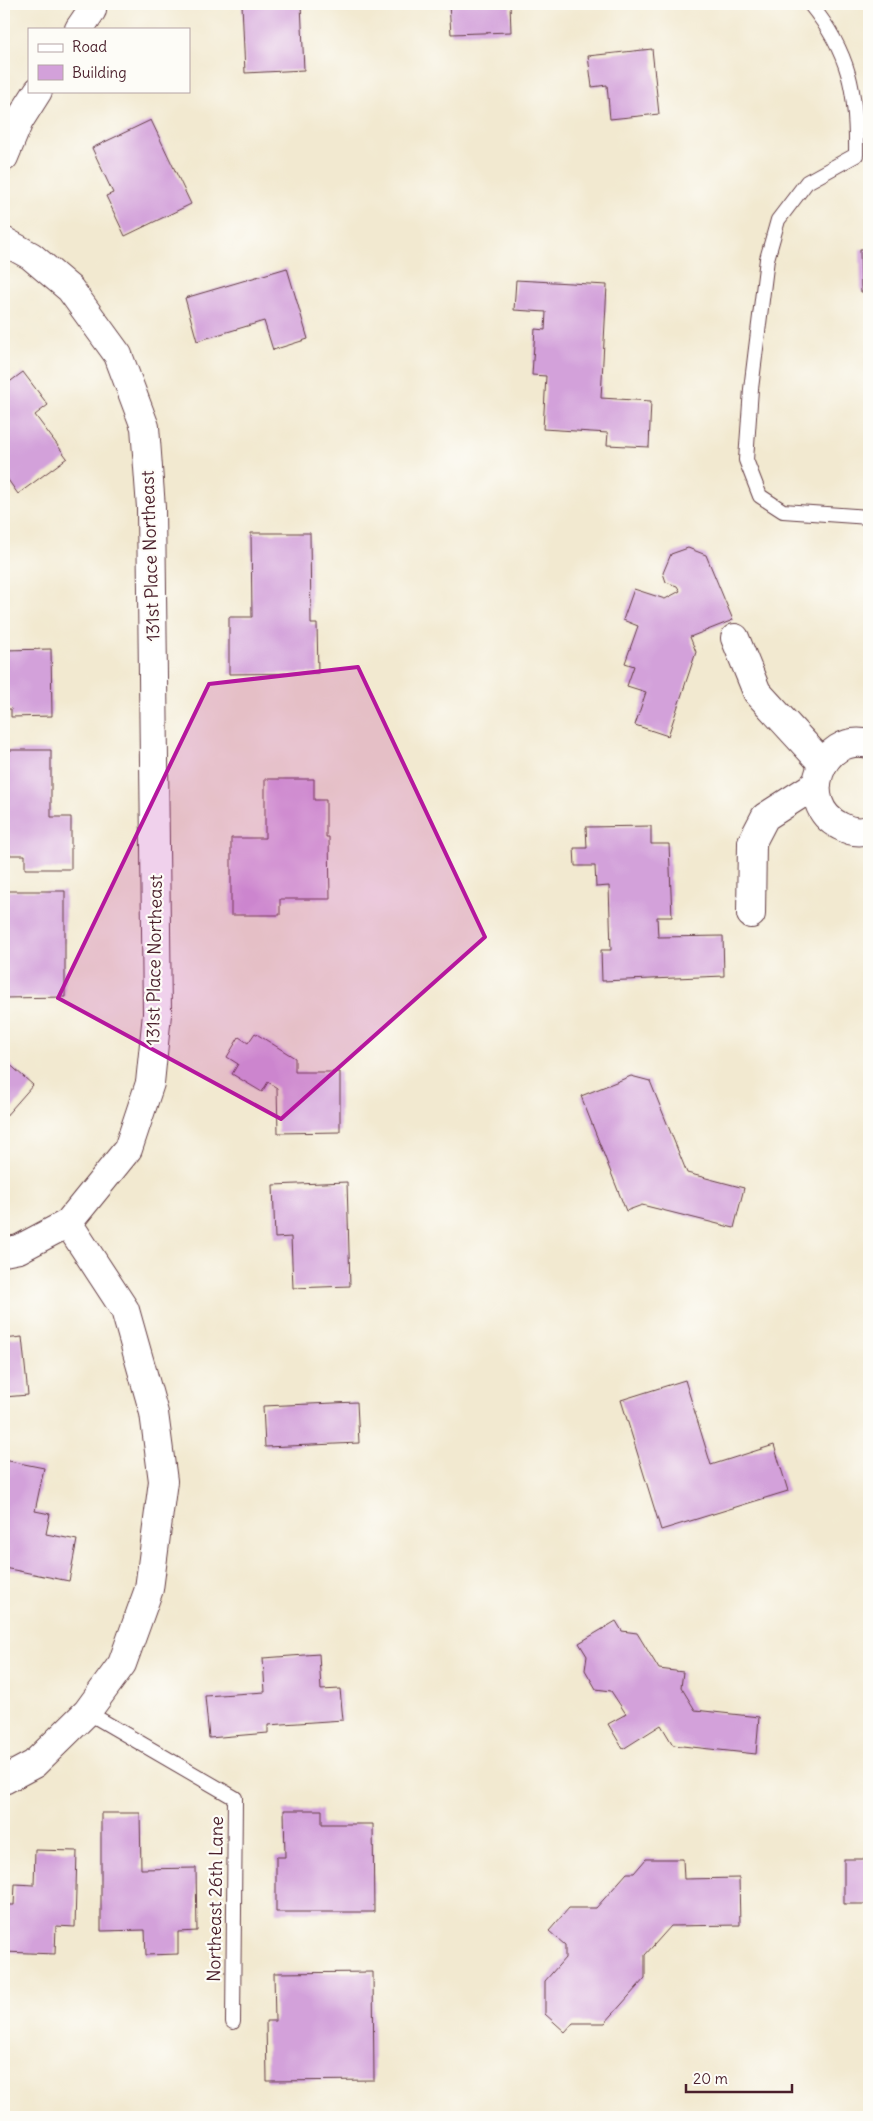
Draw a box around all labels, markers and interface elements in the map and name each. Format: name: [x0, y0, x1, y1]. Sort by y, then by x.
legend: [28, 28, 190, 92]
text: Road: [72, 37, 107, 56]
text: Building: [72, 63, 127, 82]
street label: 131st Place Northeast: [136, 470, 164, 642]
street label: 131st Place Northeast: [141, 874, 167, 1046]
street label: Northeast 26th Lane: [202, 1816, 228, 1982]
scale bar: [686, 2061, 792, 2093]
text: 20 m: [693, 2069, 728, 2088]

